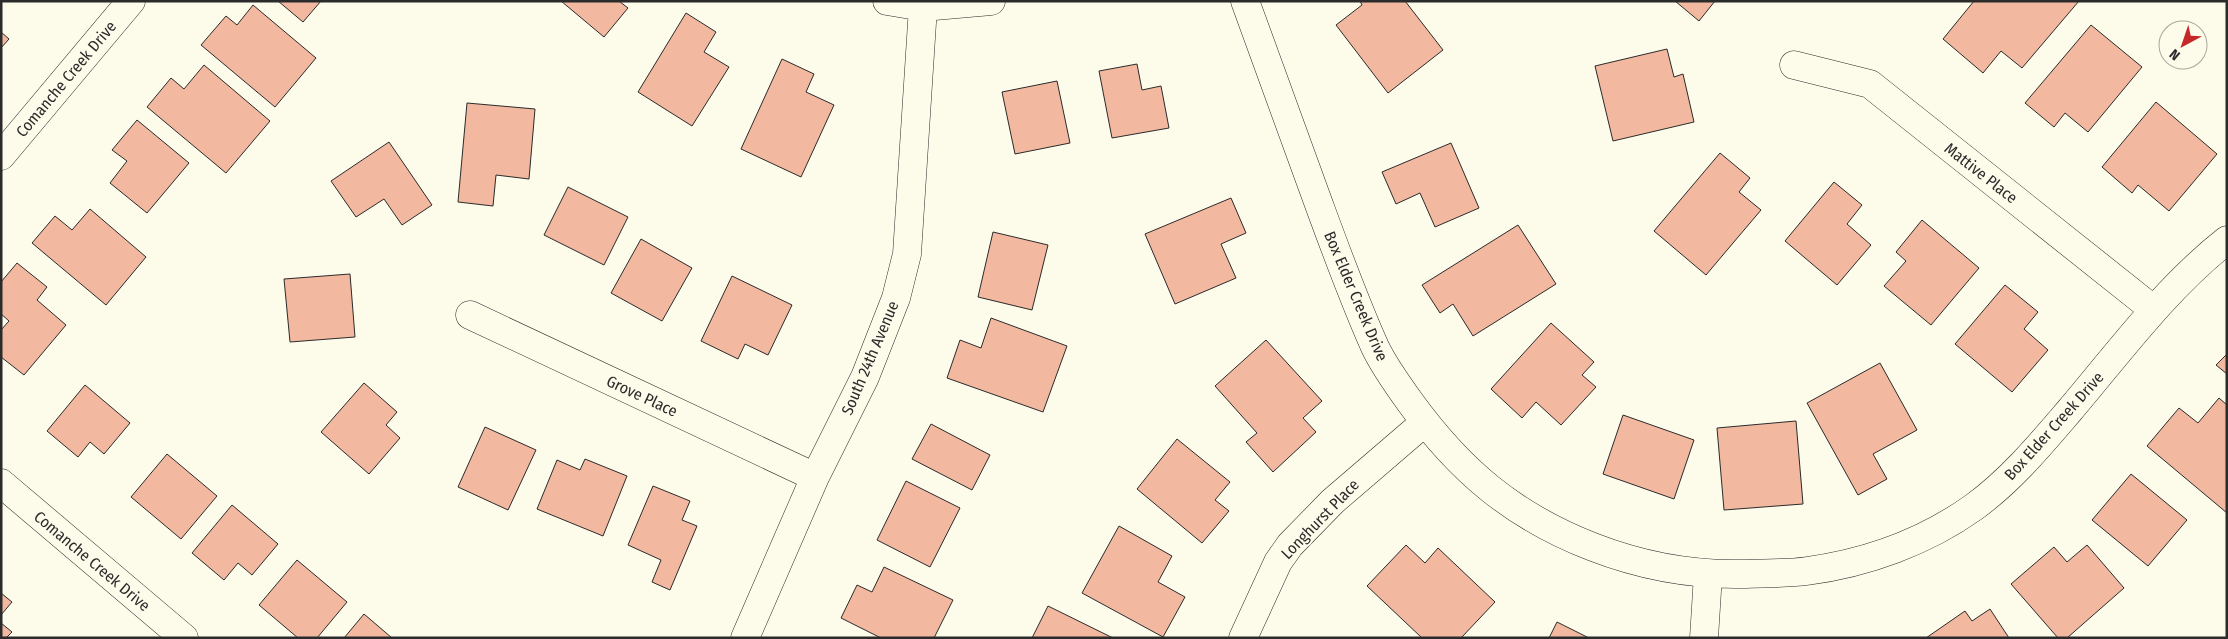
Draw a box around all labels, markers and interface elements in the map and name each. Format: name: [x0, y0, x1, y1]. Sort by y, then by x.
street label: Comanche Creek Drive: [12, 17, 120, 141]
north arrow: [2158, 20, 2208, 70]
text: N: [2166, 45, 2184, 64]
street label: Mattive Place: [1941, 139, 2021, 207]
street label: Box Elder Creek Drive: [1320, 228, 1392, 364]
street label: South 24th Avenue: [837, 298, 903, 418]
street label: Box Elder Creek Drive: [2000, 368, 2108, 484]
street label: Grove Place: [604, 371, 681, 421]
street label: Longhurst Place: [1277, 475, 1363, 563]
street label: Comanche Creek Drive: [30, 507, 154, 615]

